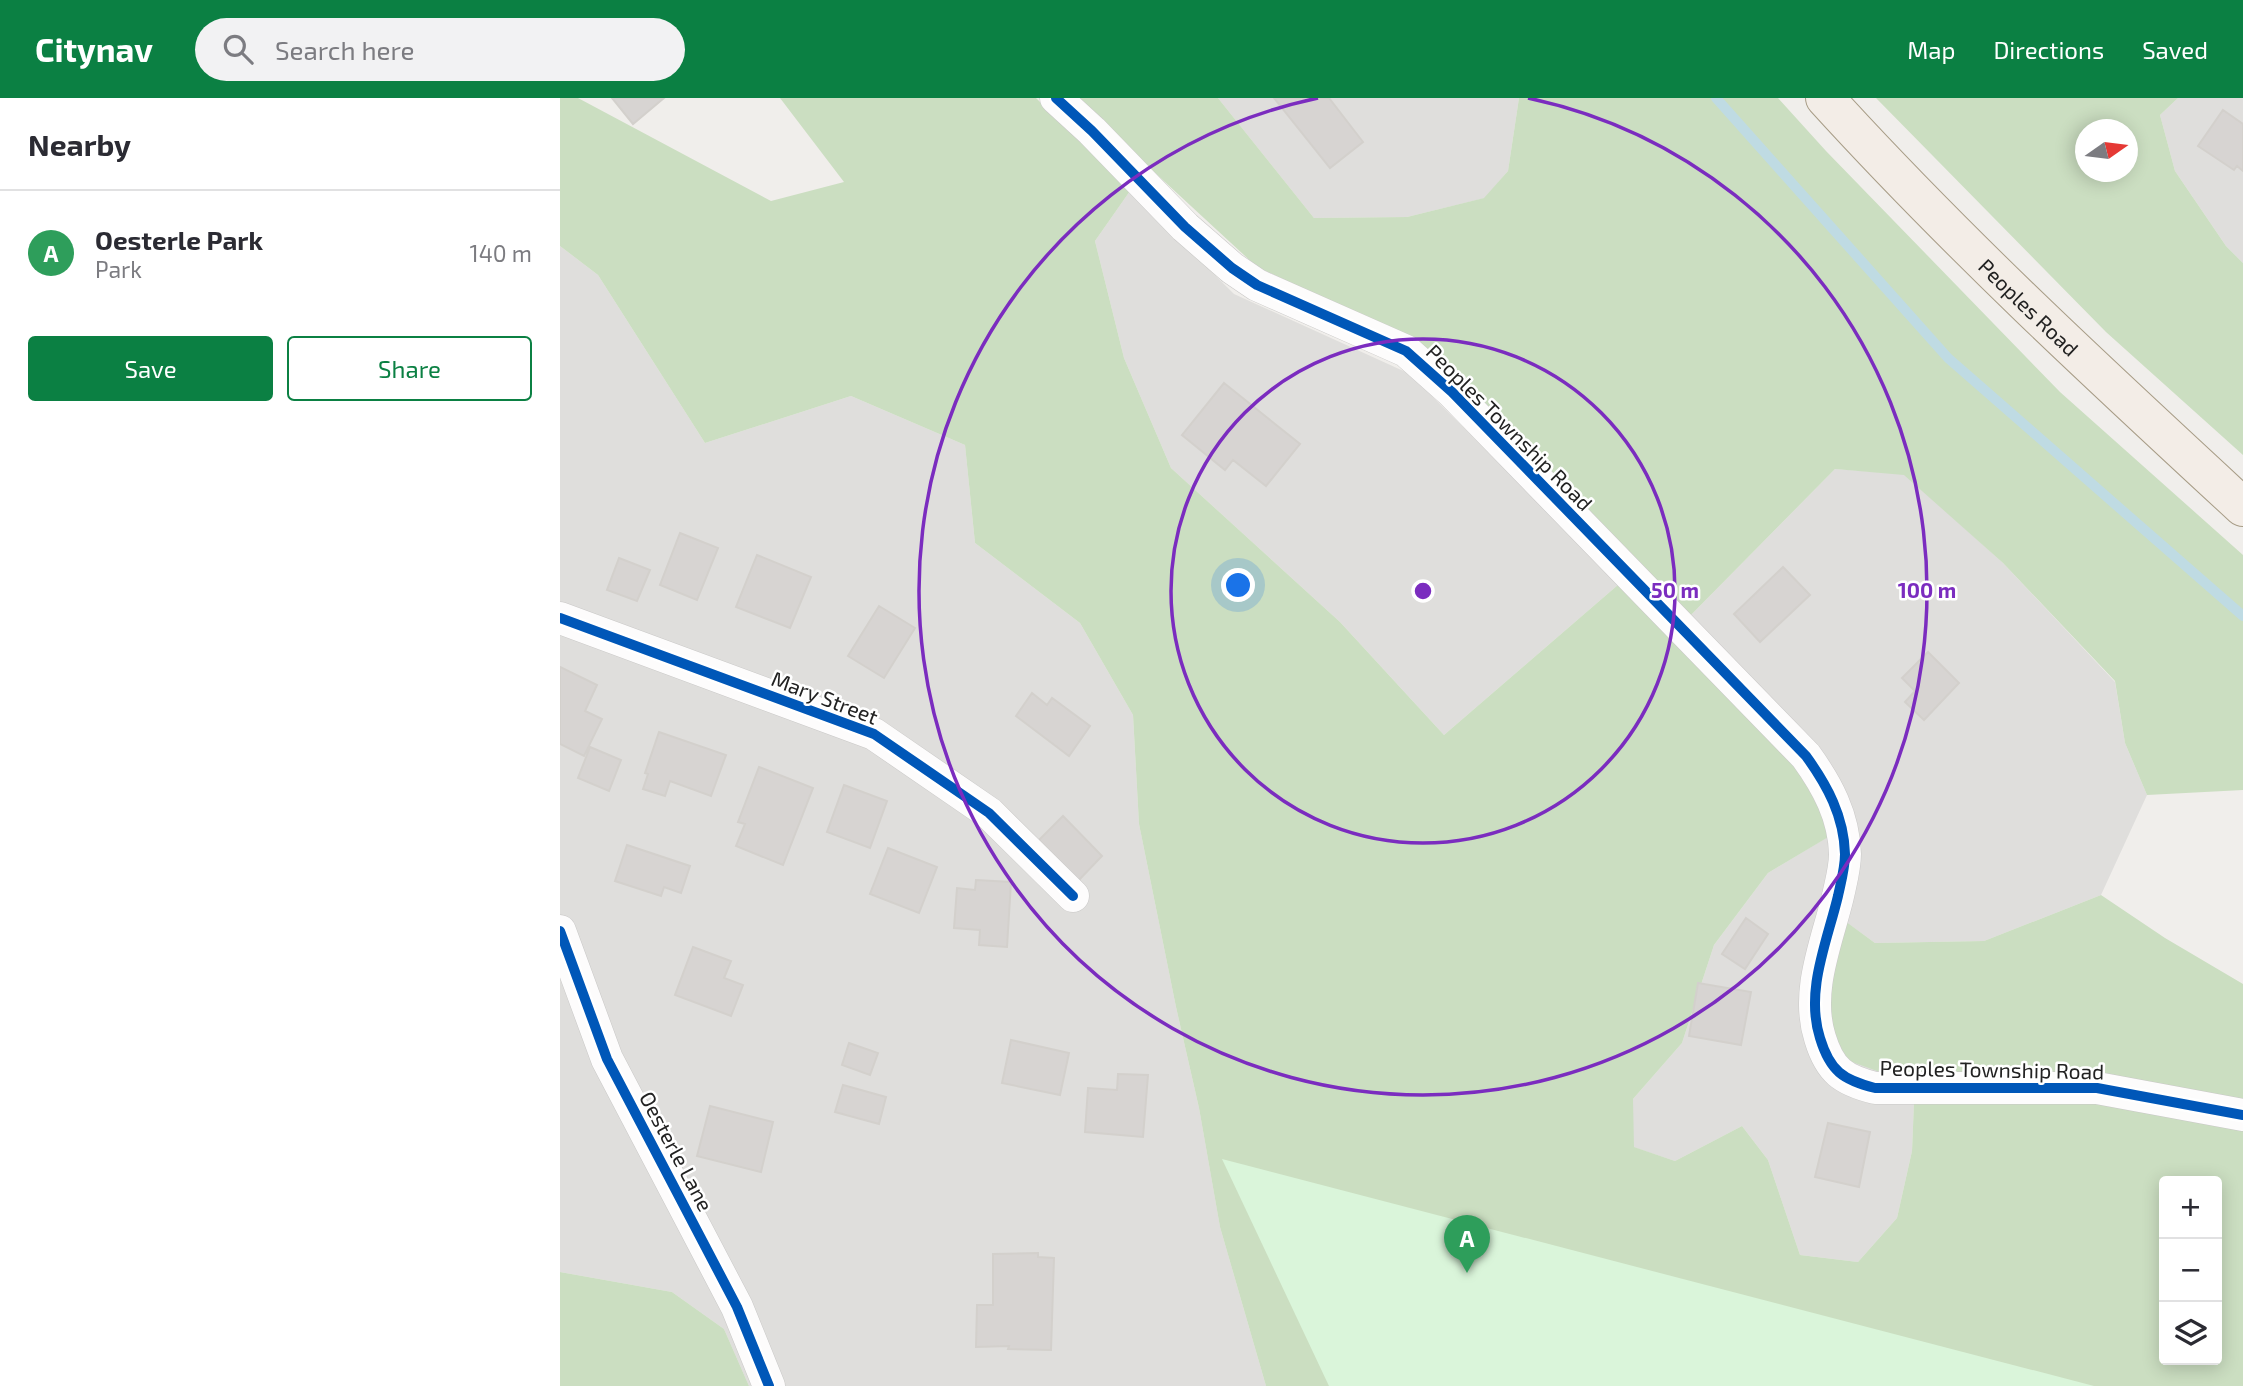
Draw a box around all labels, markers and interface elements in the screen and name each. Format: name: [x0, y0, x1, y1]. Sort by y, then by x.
search box: [195, 18, 685, 81]
text: Citynav: [35, 29, 153, 69]
icon: search: [219, 30, 257, 68]
text: Search here: [275, 34, 415, 65]
text: Map: [1907, 35, 1955, 64]
text: Directions: [1993, 35, 2104, 64]
text: Saved: [2142, 35, 2208, 64]
north arrow: [2075, 119, 2138, 182]
text: Nearby: [28, 126, 131, 162]
text: Oesterle Park: [95, 224, 263, 255]
text: A: [43, 239, 59, 267]
text: 140 m: [470, 239, 532, 267]
street label: Peoples Road: [1974, 253, 2084, 360]
text: Park: [95, 255, 142, 283]
button: Save: [28, 336, 273, 401]
button: Share: [287, 336, 532, 401]
street label: Peoples Township Road: [1422, 339, 1598, 515]
your location: [1221, 568, 1255, 602]
text: 50 m: [1651, 577, 1699, 602]
text: 100 m: [1898, 577, 1956, 602]
centre of rings: [1411, 579, 1435, 603]
street label: Mary Street: [768, 665, 882, 729]
street label: Peoples Township Road: [1880, 1055, 2104, 1083]
street label: Oesterle Lane: [635, 1087, 719, 1215]
map controls: [2159, 1176, 2222, 1365]
button: +: [2159, 1176, 2222, 1239]
pin: A: [1444, 1215, 1490, 1273]
button: −: [2159, 1239, 2222, 1302]
button: layers: [2159, 1302, 2222, 1365]

